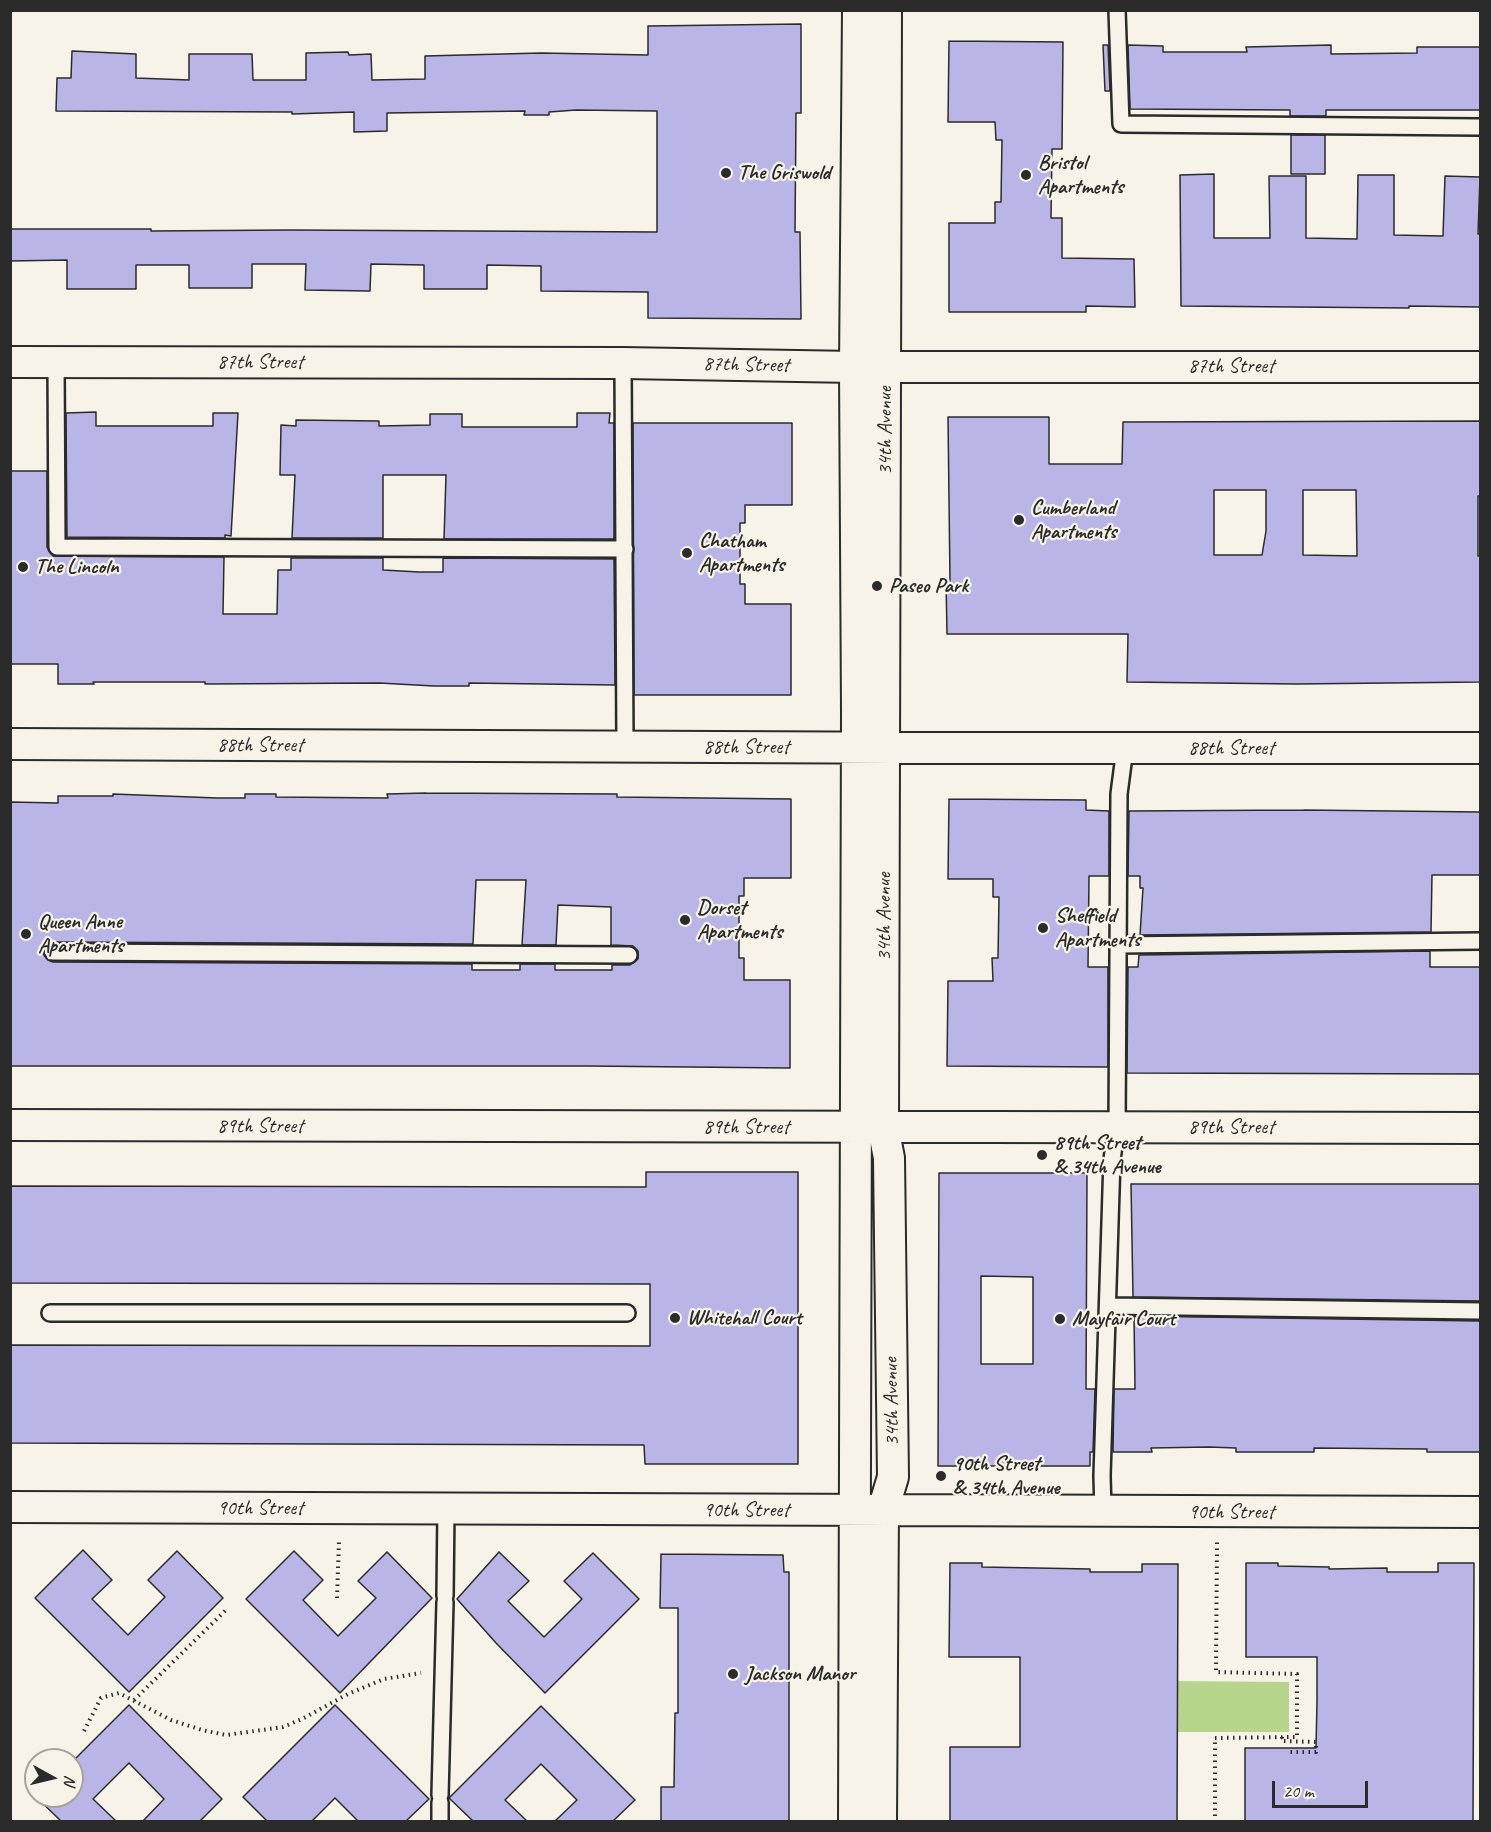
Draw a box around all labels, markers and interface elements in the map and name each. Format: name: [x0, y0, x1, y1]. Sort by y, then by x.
place label: Bristol Apartments: [1038, 150, 1123, 200]
place label: The Griswold: [738, 160, 830, 186]
marker: The Griswold: [719, 166, 733, 180]
marker: Bristol Apartments: [1019, 168, 1033, 182]
street label: 87th Street: [217, 349, 303, 375]
street label: 87th Street: [703, 352, 789, 378]
street label: 87th Street: [1188, 353, 1274, 379]
street label: 34th Avenue: [872, 387, 898, 475]
place label: Cumberland Apartments: [1031, 495, 1116, 545]
marker: Cumberland Apartments: [1012, 513, 1026, 527]
place label: Chatham Apartments: [699, 528, 784, 578]
marker: Chatham Apartments: [680, 546, 694, 560]
place label: The Lincoln: [35, 554, 119, 580]
marker: The Lincoln: [16, 560, 30, 574]
place label: Paseo Park: [889, 573, 968, 599]
marker: Paseo Park: [870, 579, 884, 593]
street label: 88th Street: [217, 732, 303, 758]
street label: 88th Street: [703, 734, 789, 760]
street label: 88th Street: [1188, 735, 1274, 761]
street label: 34th Avenue: [871, 873, 897, 961]
place label: Dorset Apartments: [697, 895, 782, 945]
place label: Sheffield Apartments: [1055, 903, 1140, 953]
place label: Queen Anne Apartments: [38, 909, 123, 959]
marker: Dorset Apartments: [678, 913, 692, 927]
marker: Sheffield Apartments: [1036, 921, 1050, 935]
marker: Queen Anne Apartments: [19, 927, 33, 941]
street label: 89th Street: [217, 1113, 303, 1139]
street label: 89th Street: [703, 1114, 789, 1140]
street label: 89th Street: [1188, 1114, 1274, 1140]
place label: 89th Street & 34th Avenue: [1054, 1130, 1161, 1180]
marker: 89th Street & 34th Avenue: [1035, 1148, 1049, 1162]
place label: Whitehall Court: [687, 1305, 802, 1331]
place label: Mayfair Court: [1072, 1306, 1175, 1332]
marker: Whitehall Court: [668, 1311, 682, 1325]
marker: Mayfair Court: [1053, 1312, 1067, 1326]
street label: 34th Avenue: [879, 1357, 905, 1447]
place label: 90th Street & 34th Avenue: [953, 1451, 1060, 1501]
marker: 90th Street & 34th Avenue: [934, 1469, 948, 1483]
street label: 90th Street: [217, 1495, 303, 1521]
street label: 90th Street: [703, 1497, 789, 1523]
street label: 90th Street: [1188, 1499, 1274, 1525]
place label: Jackson Manor: [745, 1661, 855, 1687]
marker: Jackson Manor: [726, 1667, 740, 1681]
north arrow: [24, 1748, 84, 1808]
scale bar: [1275, 1769, 1371, 1807]
text: N: [59, 1774, 80, 1787]
text: 20 m: [1283, 1780, 1314, 1802]

